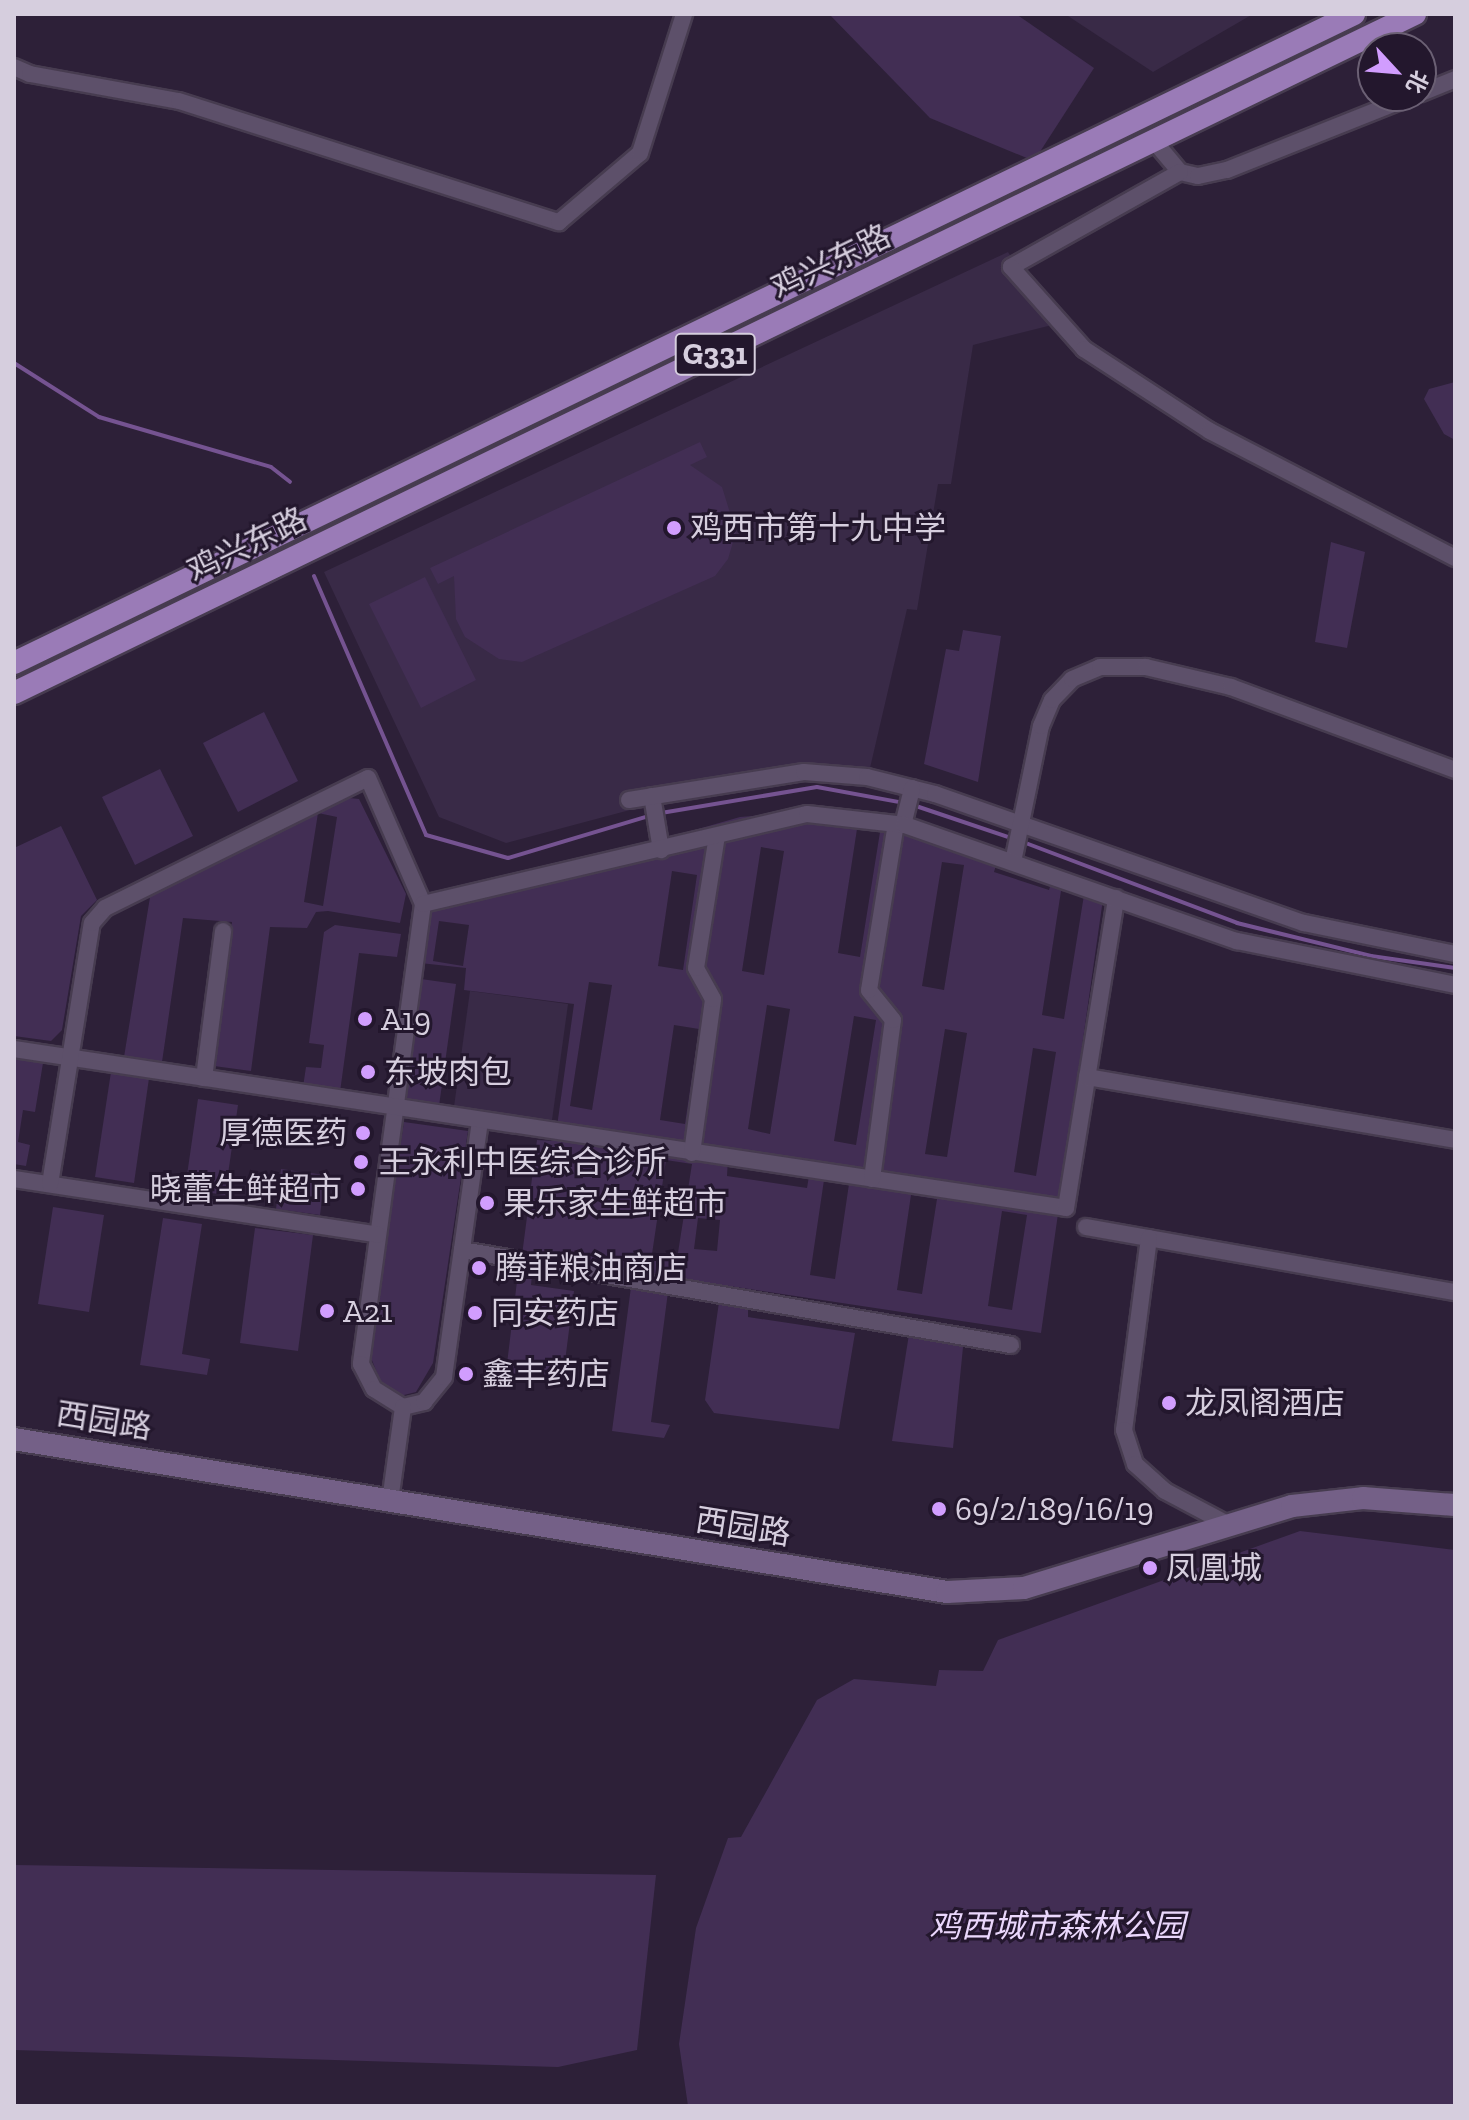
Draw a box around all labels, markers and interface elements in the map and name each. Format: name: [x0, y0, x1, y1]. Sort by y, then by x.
north arrow: [1357, 32, 1437, 112]
text: 北: [1400, 66, 1434, 98]
street label: 鸡兴东路: [765, 217, 897, 307]
road number: G331: [673, 328, 757, 380]
street label: 鸡兴东路: [181, 500, 313, 590]
place label: 鸡西市第十九中学: [690, 509, 946, 547]
marker: 鸡西市第十九中学: [665, 519, 683, 537]
place label: A19: [381, 1000, 431, 1038]
marker: A19: [356, 1010, 374, 1028]
place label: 东坡肉包: [384, 1053, 512, 1091]
marker: 东坡肉包: [359, 1063, 377, 1081]
place label: 厚德医药: [219, 1114, 347, 1152]
marker: 厚德医药: [354, 1124, 372, 1142]
place label: 王永利中医综合诊所: [379, 1143, 667, 1181]
marker: 王永利中医综合诊所: [350, 1151, 372, 1173]
place label: 晓蕾生鲜超市: [150, 1170, 342, 1208]
marker: 晓蕾生鲜超市: [349, 1180, 367, 1198]
place label: 果乐家生鲜超市: [503, 1184, 727, 1222]
marker: 果乐家生鲜超市: [478, 1194, 496, 1212]
place label: 腾菲粮油商店: [495, 1249, 687, 1287]
marker: 腾菲粮油商店: [470, 1259, 488, 1277]
place label: A21: [343, 1292, 393, 1330]
place label: 同安药店: [491, 1294, 619, 1332]
marker: A21: [318, 1302, 336, 1320]
marker: 同安药店: [466, 1304, 484, 1322]
place label: 鑫丰药店: [482, 1355, 610, 1393]
marker: 鑫丰药店: [457, 1365, 475, 1383]
place label: 龙凤阁酒店: [1185, 1384, 1345, 1422]
marker: 龙凤阁酒店: [1160, 1394, 1178, 1412]
street label: 西园路: [54, 1395, 154, 1447]
place label: 69/2/189/16/19: [955, 1490, 1154, 1528]
marker: 69/2/189/16/19: [930, 1500, 948, 1518]
street label: 西园路: [693, 1501, 793, 1553]
place label: 凤凰城: [1166, 1549, 1262, 1587]
marker: 凤凰城: [1141, 1559, 1159, 1577]
park label: 鸡西城市森林公园: [929, 1907, 1185, 1945]

